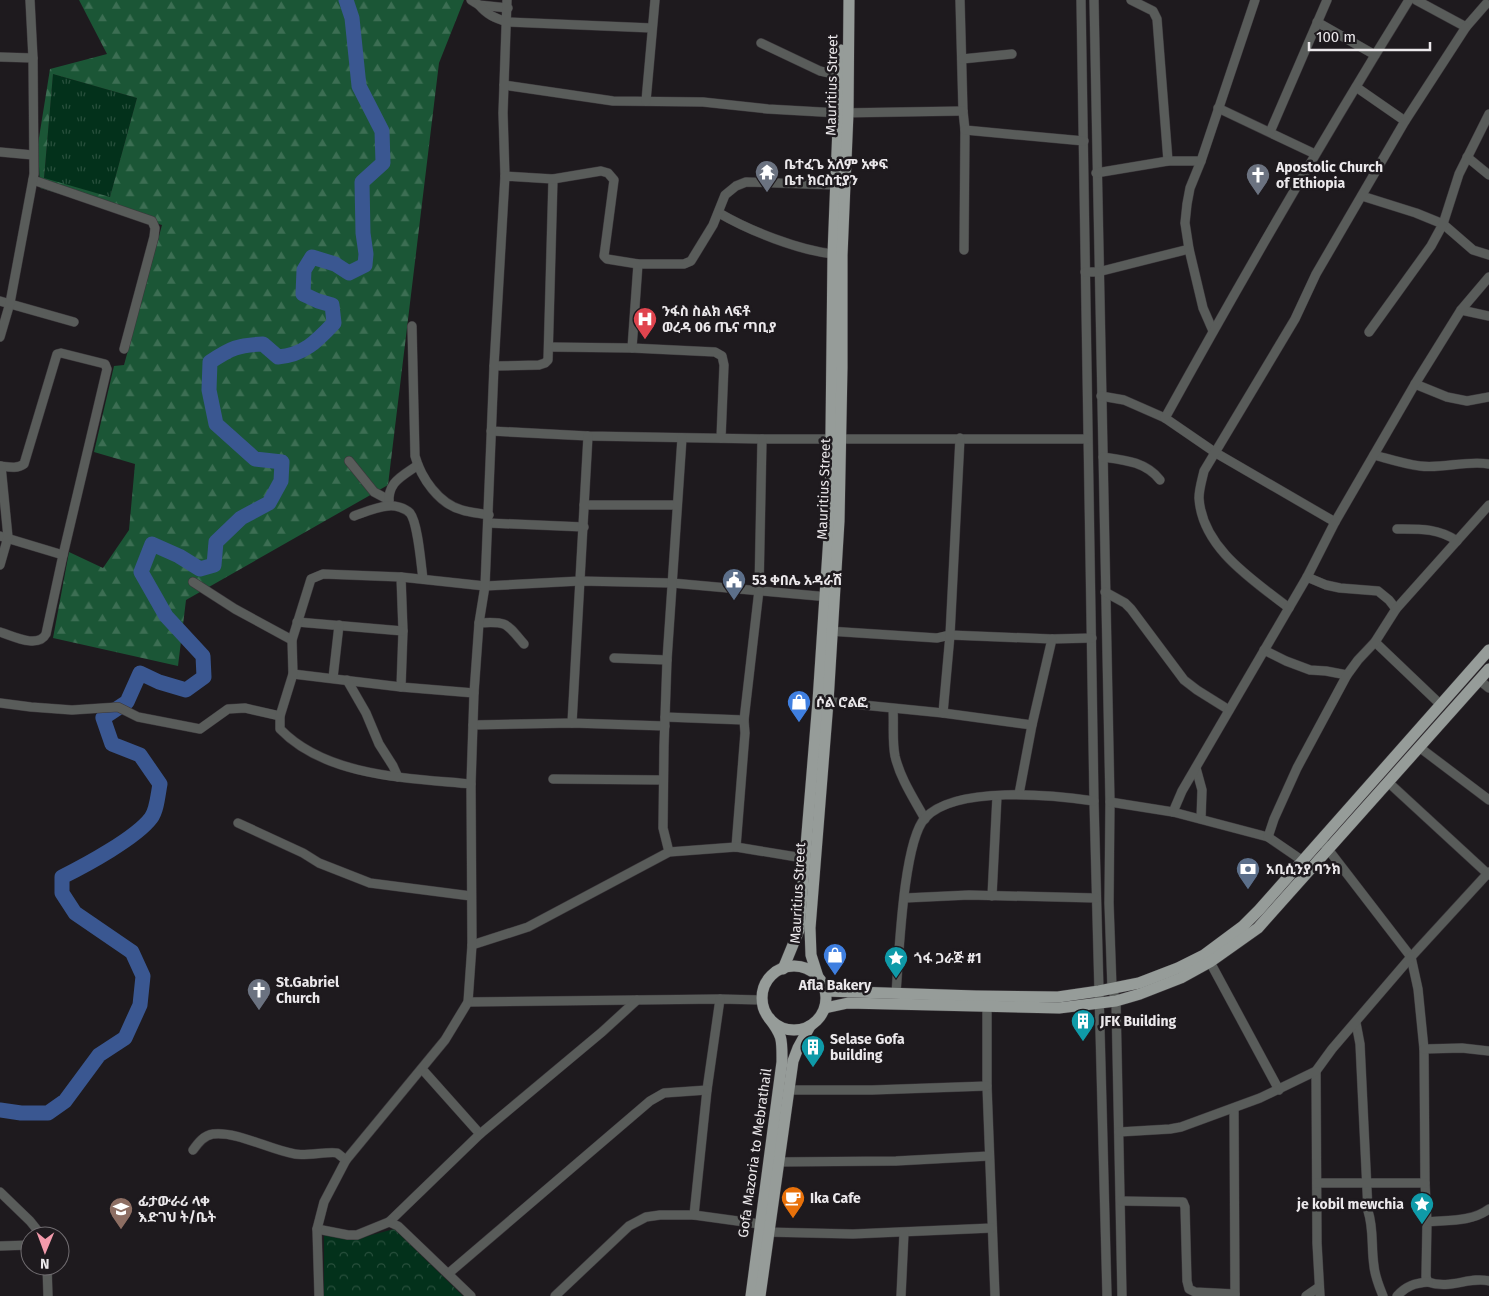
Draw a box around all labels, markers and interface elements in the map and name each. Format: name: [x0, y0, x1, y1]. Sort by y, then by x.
scale bar: [1309, 20, 1430, 52]
text: 100 m: [1316, 28, 1356, 46]
street label: Mauritius Street: [823, 33, 841, 136]
place label: ቤተፈጌ አለም አቀፍ ቤተ ክርስቲያን: [784, 156, 889, 189]
temple icon: ቤተፈጌ አለም አቀፍ ቤተ ክርስቲያን: [754, 159, 780, 193]
place label: Apostolic Church of Ethiopia: [1275, 159, 1383, 192]
church icon: Apostolic Church of Ethiopia: [1245, 162, 1271, 196]
place label: ንፋስ ስልክ ላፍቶ ወረዳ 06 ጤና ጣቢያ: [662, 303, 777, 336]
hospital icon: ንፋስ ስልክ ላፍቶ ወረዳ 06 ጤና ጣቢያ: [632, 306, 658, 340]
street label: Mauritius Street: [814, 437, 834, 540]
public building icon: 53 ቀበሌ አዳራሽ: [721, 567, 747, 601]
place label: 53 ቀበሌ አዳራሽ: [752, 572, 843, 589]
shop icon: ሶል ሮልፎ: [786, 689, 812, 723]
place label: ሶል ሮልፎ: [816, 694, 868, 711]
street label: Mauritius Street: [787, 841, 809, 944]
bank icon: አቢሲንያ ባንክ: [1235, 856, 1261, 890]
place label: አቢሲንያ ባንክ: [1266, 861, 1341, 878]
shop icon: Afla Bakery: [822, 942, 848, 976]
place icon: ጎፋ ጋራጅ #1: [883, 945, 909, 979]
place label: ጎፋ ጋራጅ #1: [914, 950, 982, 967]
place label: St.Gabriel Church: [276, 974, 340, 1007]
church icon: St.Gabriel Church: [246, 977, 272, 1011]
place label: Afla Bakery: [798, 977, 872, 994]
building icon: JFK Building: [1070, 1008, 1096, 1042]
place label: JFK Building: [1099, 1013, 1177, 1030]
place label: Selase Gofa building: [830, 1031, 905, 1064]
building icon: Selase Gofa building: [800, 1034, 826, 1068]
street label: Gofa Mazoria to Mebrathail: [735, 1067, 775, 1239]
cafe icon: Ika Cafe: [780, 1185, 806, 1219]
place label: Ika Cafe: [810, 1190, 861, 1207]
place icon: je kobil mewchia: [1409, 1191, 1435, 1225]
place label: ፊታውራሪ ላቀ እድገህ ት/ቤት: [138, 1193, 217, 1226]
school or university icon: ፊታውራሪ ላቀ እድገህ ት/ቤት: [108, 1196, 134, 1230]
place label: je kobil mewchia: [1296, 1196, 1404, 1213]
north arrow: [20, 1226, 70, 1276]
text: N: [40, 1255, 50, 1272]

